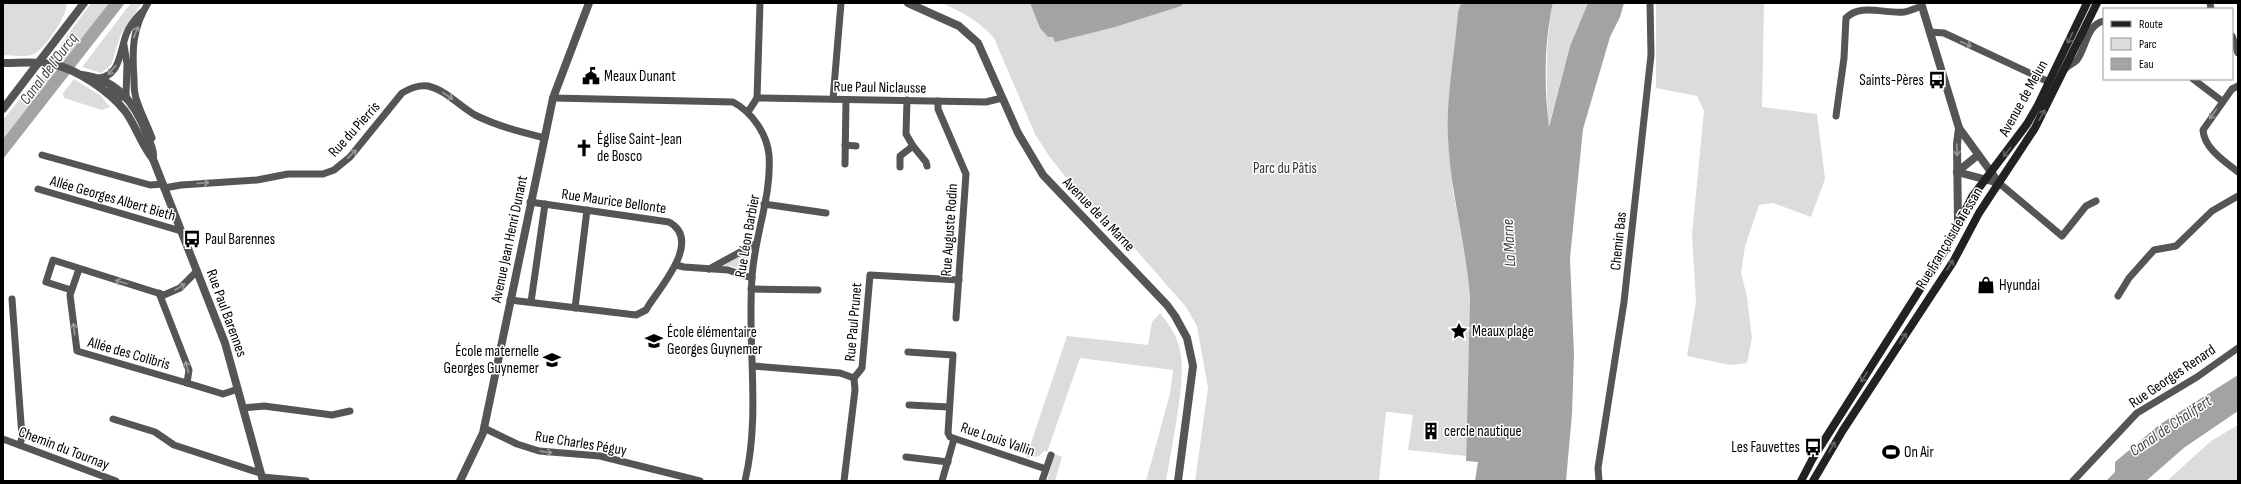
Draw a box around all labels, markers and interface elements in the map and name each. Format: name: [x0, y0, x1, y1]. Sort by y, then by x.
legend: [2103, 8, 2233, 80]
text: Route: [2139, 17, 2163, 32]
one-way arrow: [133, 26, 141, 38]
water label: Canal de l'Ourcq: [16, 29, 83, 108]
one-way arrow: [2066, 32, 2073, 44]
text: Parc: [2139, 37, 2157, 52]
one-way arrow: [1960, 41, 1972, 48]
street label: Avenue de Melun: [1994, 57, 2052, 141]
text: Eau: [2139, 57, 2153, 72]
one-way arrow: [108, 65, 117, 76]
public building icon: Meaux Dunant: [581, 66, 601, 86]
place label: Meaux Dunant: [604, 67, 676, 86]
bus stop icon: Saints-Pères: [1927, 70, 1947, 90]
place label: Saints-Pères: [1859, 71, 1924, 90]
street label: Rue Paul Niclausse: [833, 77, 927, 98]
one-way arrow: [442, 92, 453, 100]
street label: Rue du Pierris: [324, 98, 384, 161]
one-way arrow: [2039, 109, 2047, 121]
one-way arrow: [2209, 109, 2217, 120]
place label: Église Saint-Jean de Bosco: [597, 130, 682, 166]
church icon: Église Saint-Jean de Bosco: [574, 138, 594, 158]
one-way arrow: [1953, 143, 1961, 156]
one-way arrow: [2003, 146, 2012, 157]
one-way arrow: [347, 149, 357, 159]
park label: Parc du Pâtis: [1253, 159, 1317, 178]
street label: Allée Georges Albert Bieth: [47, 171, 178, 225]
street label: Avenue de la Marne: [1058, 172, 1139, 256]
street label: Avenue Jean Henri Dunant: [487, 174, 532, 305]
one-way arrow: [196, 179, 209, 187]
street label: Rue Auguste Rodin: [937, 183, 962, 277]
street label: Rue François de Tessan: [1912, 184, 1987, 292]
street label: Rue Maurice Bellonte: [560, 185, 668, 218]
street label: Rue Léon Barbier: [731, 192, 764, 279]
street label: Chemin Bas: [1606, 211, 1631, 271]
water label: La Marne: [1499, 219, 1520, 267]
bus stop icon: Paul Barennes: [182, 229, 202, 249]
place label: Paul Barennes: [205, 230, 275, 249]
one-way arrow: [1947, 259, 1955, 271]
street label: Rue Paul Barennes: [202, 267, 251, 360]
shop icon: Hyundai: [1976, 275, 1996, 295]
place label: Hyundai: [1999, 276, 2040, 295]
one-way arrow: [115, 278, 128, 285]
street label: Rue Paul Prunet: [841, 282, 866, 362]
one-way arrow: [174, 283, 185, 291]
place icon: Meaux plage: [1449, 321, 1469, 341]
place label: Meaux plage: [1472, 322, 1534, 341]
one-way arrow: [70, 323, 78, 336]
place label: École élémentaire Georges Guynemer: [667, 323, 763, 359]
school or university icon: École élémentaire Georges Guynemer: [644, 331, 664, 351]
street label: Allée des Colibris: [85, 332, 172, 374]
one-way arrow: [1899, 333, 1907, 344]
street label: Rue Georges Renard: [2125, 340, 2219, 412]
place label: École maternelle Georges Guynemer: [444, 342, 540, 378]
school or university icon: École maternelle Georges Guynemer: [542, 350, 562, 370]
one-way arrow: [182, 360, 190, 373]
one-way arrow: [1860, 371, 1868, 382]
water label: Canal de Chalifert: [2126, 391, 2216, 461]
street label: Rue Louis Vallin: [958, 418, 1037, 461]
building icon: cercle nautique: [1421, 421, 1441, 441]
street label: Chemin du Tournay: [16, 422, 112, 475]
place label: cercle nautique: [1444, 422, 1522, 441]
street label: Rue Charles Péguy: [534, 427, 628, 460]
bus stop icon: Les Fauvettes: [1803, 437, 1823, 457]
place label: Les Fauvettes: [1731, 438, 1800, 457]
one-way arrow: [1829, 441, 1837, 453]
sports icon: On Air: [1881, 442, 1901, 462]
place label: On Air: [1904, 443, 1934, 462]
one-way arrow: [539, 448, 552, 456]

